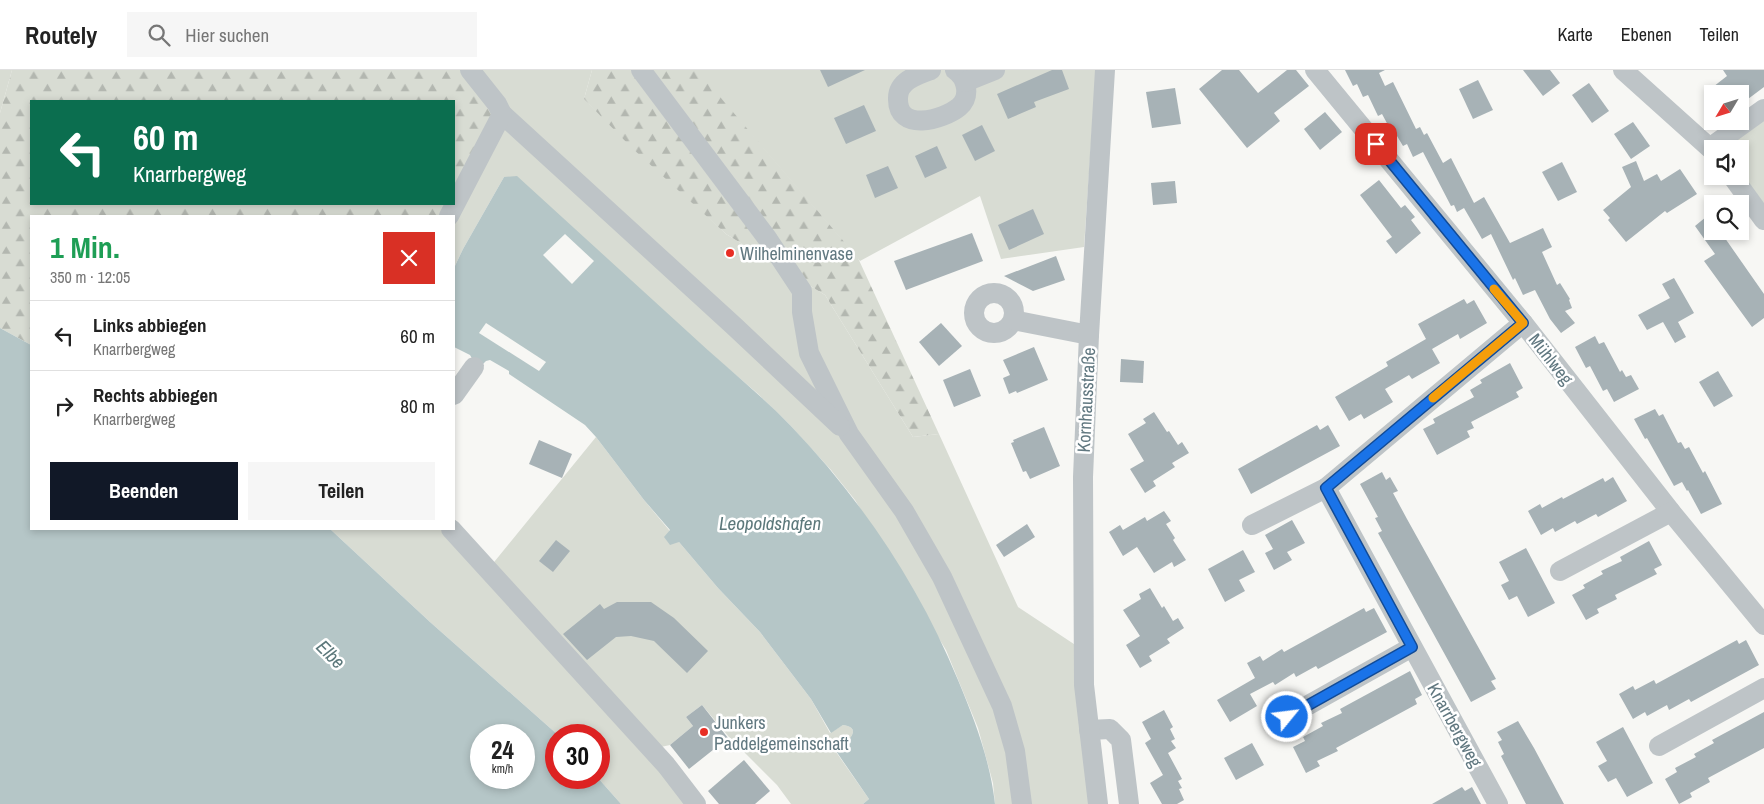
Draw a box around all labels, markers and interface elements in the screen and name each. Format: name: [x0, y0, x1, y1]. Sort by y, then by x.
search box: [127, 12, 477, 57]
text: Routely: [25, 19, 97, 51]
icon: search: [145, 21, 173, 49]
text: Hier suchen: [185, 22, 269, 48]
text: Karte: [1557, 22, 1593, 47]
text: Ebenen: [1621, 22, 1672, 47]
text: Teilen: [1700, 22, 1739, 47]
north arrow: [1704, 85, 1749, 130]
map controls: [1704, 85, 1749, 240]
text: 60 m: [133, 114, 198, 161]
icon: left: [50, 120, 115, 185]
pin: [1355, 123, 1397, 165]
icon: arrive: [1362, 130, 1390, 158]
button: sound: [1704, 140, 1749, 185]
text: Knarrbergweg: [133, 159, 246, 189]
button: search: [1704, 195, 1749, 240]
text: 1 Min.: [50, 227, 120, 267]
button: close: [383, 232, 435, 284]
place label: Wilhelminenvase: [740, 241, 853, 266]
marker: Wilhelminenvase: [724, 247, 736, 259]
text: 350 m · 12:05: [50, 266, 130, 288]
text: Links abbiegen: [93, 312, 206, 338]
icon: left: [50, 322, 78, 350]
text: 60 m: [400, 323, 435, 349]
street label: Mühlweg: [1523, 328, 1580, 391]
text: Knarrbergweg: [93, 338, 175, 360]
street label: Kornhausstraße: [1071, 347, 1101, 453]
text: Rechts abbiegen: [93, 382, 218, 408]
icon: right: [50, 392, 78, 420]
text: 80 m: [400, 393, 435, 419]
text: Knarrbergweg: [93, 408, 175, 430]
button: Beenden: [50, 462, 238, 520]
button: Teilen: [248, 462, 435, 520]
water label: Leopoldshafen: [719, 510, 821, 536]
water label: Elbe: [311, 634, 351, 674]
street label: Knarrbergweg: [1422, 678, 1489, 772]
position arrow: [1260, 690, 1312, 742]
place label: Junkers Paddelgemeinschaft: [714, 710, 849, 756]
speed limit sign: 30: [545, 724, 610, 789]
marker: Junkers Paddelgemeinschaft: [698, 726, 710, 738]
text: 24: [491, 733, 514, 767]
text: km/h: [492, 761, 513, 777]

